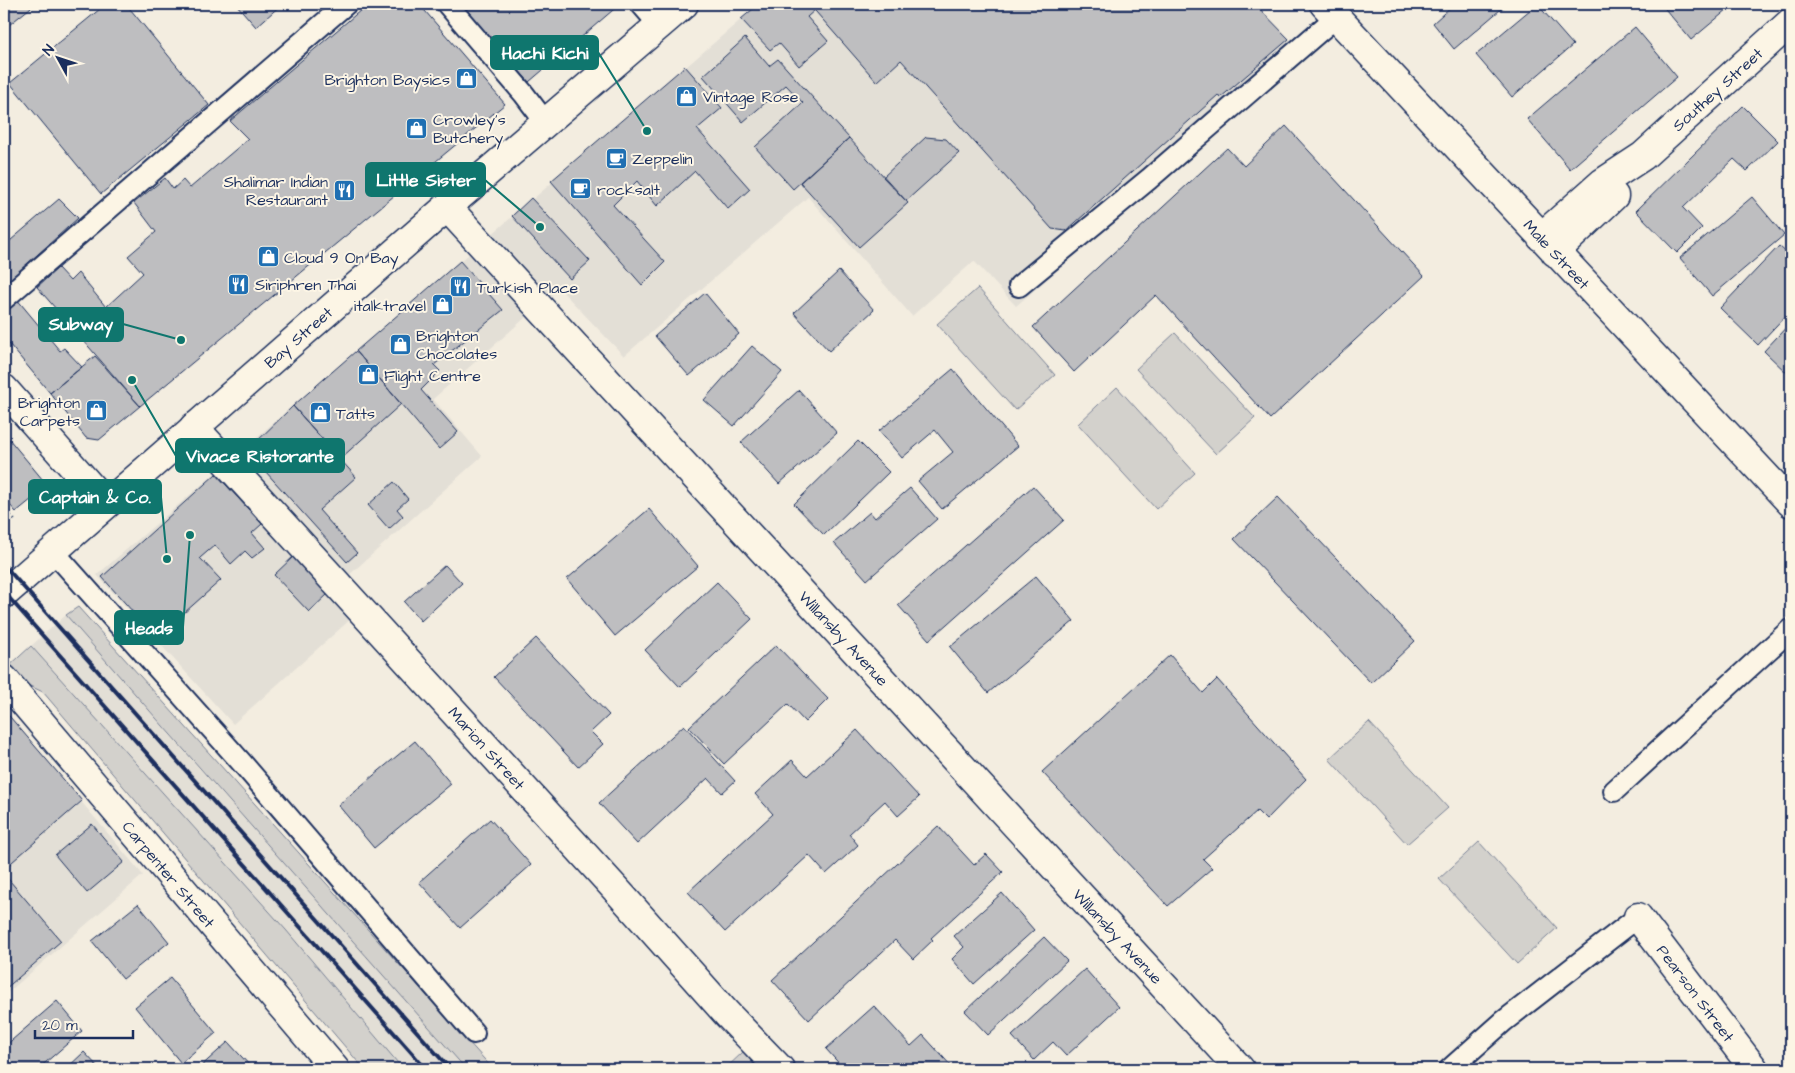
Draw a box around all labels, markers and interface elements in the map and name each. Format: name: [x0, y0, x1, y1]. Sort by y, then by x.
north arrow: [32, 32, 82, 82]
callout: Hachi Kichi: [491, 36, 598, 69]
text: N: [38, 40, 59, 60]
text: Hachi Kichi: [502, 41, 589, 66]
street label: Southey Street: [1668, 43, 1769, 137]
shop icon: Brighton Baysics: [454, 67, 478, 91]
place label: Brighton Baysics: [324, 69, 450, 92]
shop icon: Vintage Rose: [675, 84, 699, 108]
place label: Vintage Rose: [703, 86, 799, 109]
place label: Crowley's Butchery: [433, 109, 506, 150]
shop icon: Crowley's Butchery: [405, 116, 429, 140]
cafe icon: Zeppelin: [604, 146, 628, 170]
place label: Zeppelin: [632, 148, 693, 170]
callout: Little Sister: [366, 163, 485, 196]
text: Little Sister: [376, 168, 476, 193]
place label: Shalimar Indian Restaurant: [224, 171, 329, 211]
cafe icon: rocksalt: [569, 177, 593, 201]
restaurant icon: Shalimar Indian Restaurant: [332, 178, 356, 202]
place label: rocksalt: [597, 179, 660, 201]
street label: Male Street: [1518, 215, 1595, 295]
shop icon: Cloud 9 On Bay: [256, 245, 280, 269]
place label: Cloud 9 On Bay: [284, 247, 399, 270]
restaurant icon: Siriphren Thai: [227, 272, 251, 296]
place label: Siriphren Thai: [255, 274, 357, 296]
restaurant icon: Turkish Place: [449, 275, 473, 299]
place label: Turkish Place: [477, 277, 579, 299]
shop icon: italktravel: [430, 293, 454, 317]
place label: italktravel: [354, 295, 426, 317]
street label: Bay Street: [260, 302, 339, 374]
callout: Subway: [39, 308, 123, 341]
text: Subway: [48, 312, 113, 338]
place label: Brighton Chocolates: [416, 325, 497, 365]
shop icon: Brighton Chocolates: [388, 332, 412, 356]
shop icon: Flight Centre: [356, 363, 380, 387]
place label: Flight Centre: [384, 365, 481, 388]
place label: Brighton Carpets: [18, 392, 80, 432]
shop icon: Brighton Carpets: [84, 399, 108, 423]
shop icon: Tatts: [308, 401, 332, 425]
place label: Tatts: [336, 403, 375, 425]
callout: Vivace Ristorante: [176, 439, 344, 472]
text: Vivace Ristorante: [185, 444, 334, 469]
callout: Captain & Co.: [29, 480, 161, 513]
text: Captain & Co.: [39, 485, 151, 510]
street label: Willansby Avenue: [793, 586, 893, 692]
callout: Heads: [115, 611, 183, 644]
text: Heads: [125, 616, 173, 641]
street label: Marion Street: [443, 702, 530, 796]
street label: Carpenter Street: [117, 816, 220, 933]
street label: Willansby Avenue: [1067, 884, 1167, 990]
street label: Pearson Street: [1651, 940, 1739, 1047]
scale bar: [35, 1008, 132, 1040]
text: 20 m: [42, 1015, 78, 1036]

